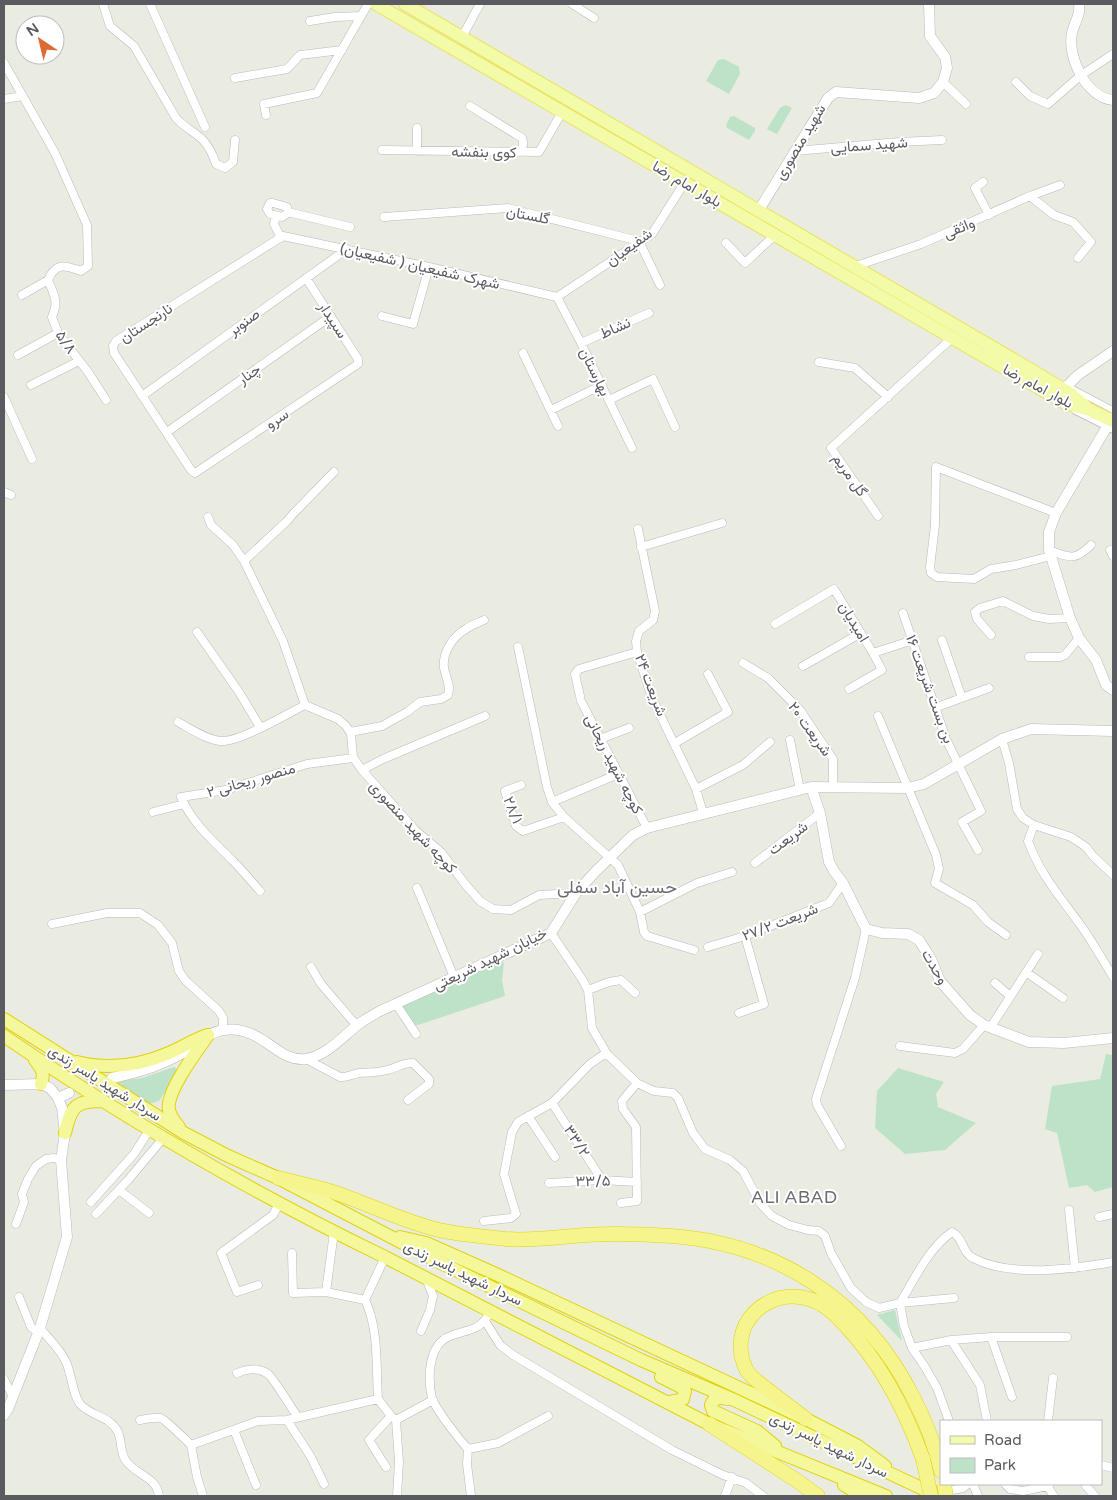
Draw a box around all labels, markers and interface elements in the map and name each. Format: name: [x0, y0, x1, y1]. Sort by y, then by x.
north arrow: [15, 15, 65, 65]
text: N: [23, 20, 42, 40]
street label: شهید منصوری: [770, 101, 831, 184]
street label: شهید سمایی: [830, 133, 908, 158]
street label: کوی بنفشه: [451, 142, 517, 163]
street label: بلوار امام رضا: [649, 157, 725, 212]
street label: گلستان: [505, 202, 552, 228]
street label: واثقی: [941, 213, 978, 244]
street label: شفیعیان: [602, 224, 656, 270]
street label: شهرک شفیعیان ( شفیعیان): [338, 239, 502, 293]
street label: سپیدار: [313, 298, 351, 342]
street label: نارنجستان: [116, 299, 176, 347]
street label: صنوبر: [224, 305, 263, 340]
street label: نشاط: [597, 313, 633, 343]
street label: ۵/۸: [52, 327, 80, 357]
street label: بهارستان: [576, 345, 614, 399]
street label: چنار: [233, 360, 265, 390]
street label: بلوار امام رضا: [999, 360, 1076, 413]
street label: سرو: [262, 405, 292, 433]
street label: گل مریم: [828, 450, 872, 501]
street label: امیدیان: [835, 599, 873, 645]
street label: بن بست شریعت ۱۶: [901, 632, 958, 746]
street label: شریعت ۲۴: [631, 651, 671, 719]
street label: شریعت ۲۰: [784, 698, 836, 760]
street label: کوچه شهید ریحانی: [580, 711, 647, 818]
street label: منصور ریحانی ۲: [205, 759, 298, 802]
street label: کوچه شهید منصوری: [365, 777, 461, 878]
street label: ۲۸/۱: [499, 794, 527, 826]
street label: شریعت: [765, 817, 811, 859]
district label: حسین آباد سفلی: [557, 876, 677, 898]
street label: شریعت ۲۷/۲: [739, 899, 821, 945]
street label: خیابان شهید شریعتی: [430, 924, 550, 995]
street label: وحدت: [918, 946, 952, 988]
street label: سردار شهید یاسر زندی: [45, 1041, 165, 1126]
street label: ۳۳/۲: [560, 1122, 594, 1160]
street label: ۳۳/۵: [575, 1172, 611, 1190]
district label: ALI ABAD: [751, 1186, 837, 1208]
street label: سردار شهید یاسر زندی: [400, 1236, 525, 1311]
street label: سردار شهید یاسر زندی: [766, 1408, 891, 1483]
legend: [940, 1420, 1102, 1485]
text: Road: [984, 1431, 1022, 1449]
text: Park: [984, 1456, 1016, 1474]

